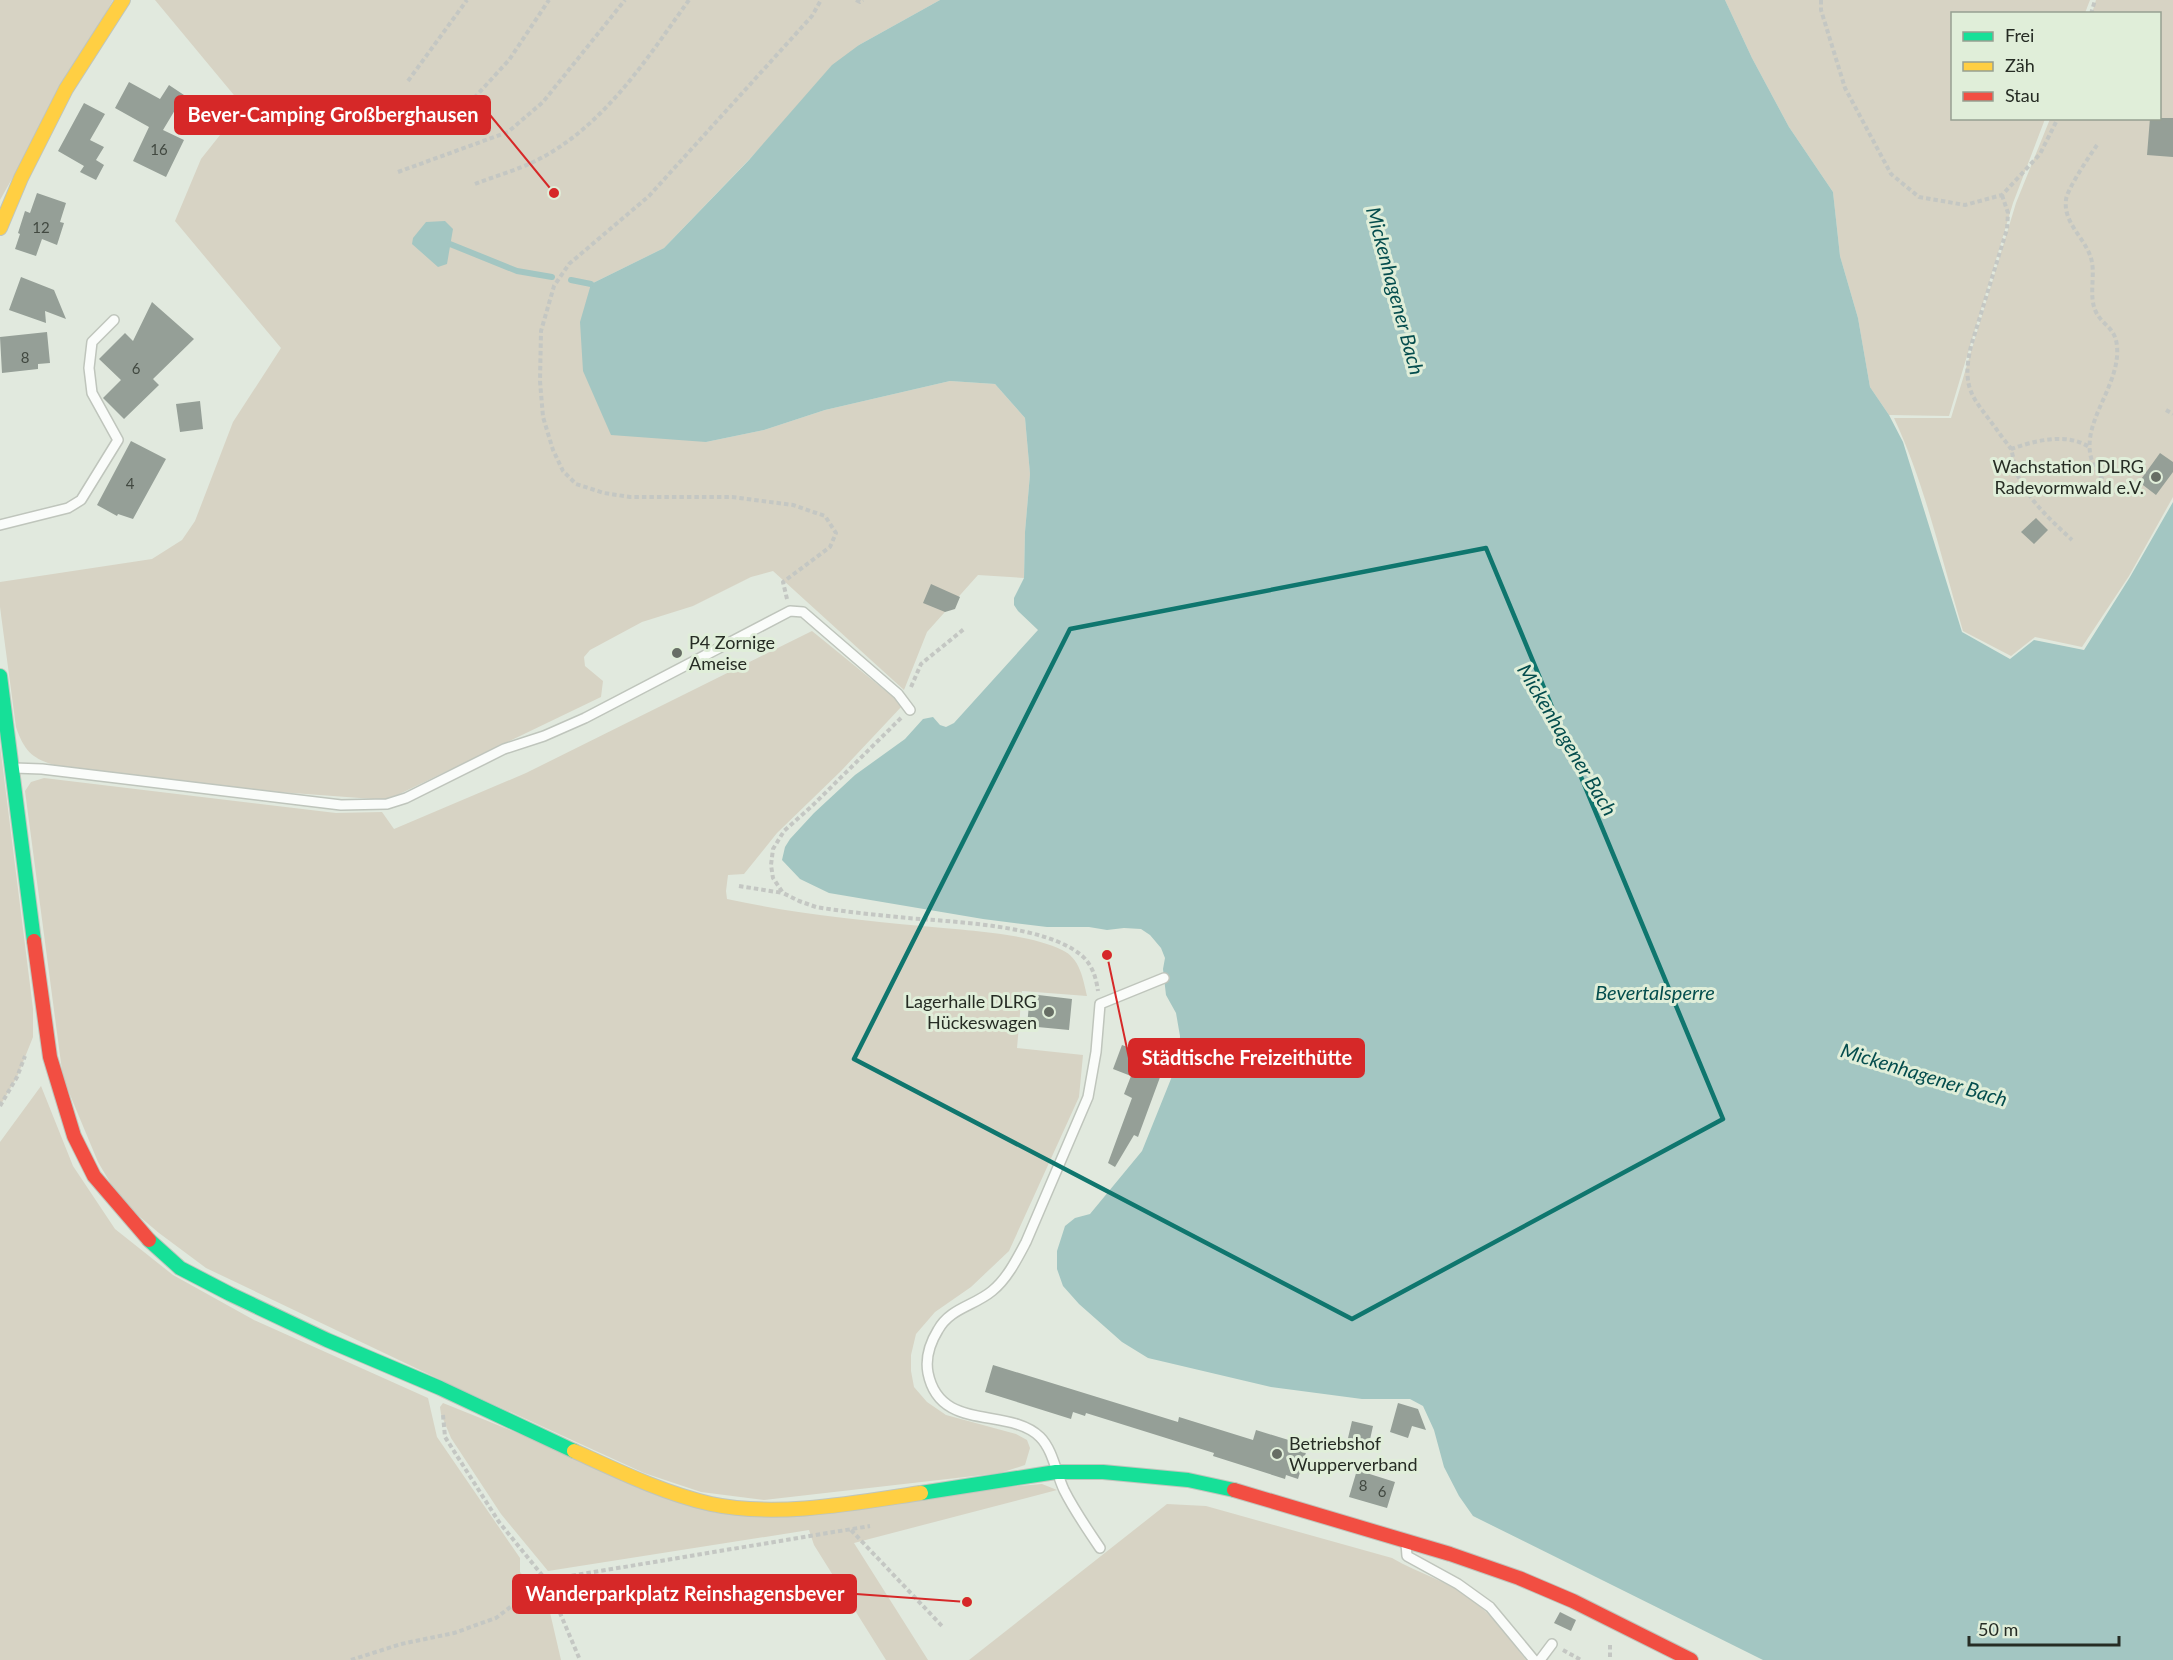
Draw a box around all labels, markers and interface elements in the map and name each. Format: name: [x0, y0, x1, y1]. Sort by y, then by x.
legend: [1951, 12, 2161, 120]
text: Frei: [2005, 24, 2034, 46]
text: Zäh: [2005, 54, 2035, 76]
text: Stau: [2005, 84, 2040, 106]
callout: Bever-Camping Großberghausen: [175, 96, 490, 134]
text: Bever-Camping Großberghausen: [188, 102, 478, 126]
house number: 16: [150, 140, 168, 158]
water label: Mickenhagener Bach: [1362, 204, 1430, 377]
house number: 12: [32, 218, 50, 236]
house number: 8: [21, 348, 29, 366]
house number: 6: [132, 359, 141, 377]
place label: Wachstation DLRG Radevormwald e.V.: [1993, 455, 2144, 498]
marker: Wachstation DLRG Radevormwald e.V.: [2149, 470, 2163, 484]
house number: 4: [126, 474, 135, 492]
place label: P4 Zornige Ameise: [689, 631, 775, 674]
marker: P4 Zornige Ameise: [670, 646, 684, 660]
water label: Mickenhagener Bach: [1513, 659, 1623, 820]
water label: Bevertalsperre: [1595, 980, 1715, 1004]
place label: Lagerhalle DLRG Hückeswagen: [905, 990, 1037, 1033]
marker: Lagerhalle DLRG Hückeswagen: [1042, 1005, 1056, 1019]
water label: Mickenhagener Bach: [1838, 1037, 2010, 1111]
callout: Städtische Freizeithütte: [1129, 1039, 1364, 1077]
text: Städtische Freizeithütte: [1142, 1045, 1353, 1069]
place label: Betriebshof Wupperverband: [1289, 1432, 1417, 1475]
marker: Betriebshof Wupperverband: [1270, 1447, 1284, 1461]
house number: 8: [1359, 1476, 1367, 1494]
house number: 6: [1378, 1482, 1387, 1500]
callout: Wanderparkplatz Reinshagensbever: [513, 1575, 856, 1613]
text: Wanderparkplatz Reinshagensbever: [526, 1581, 845, 1605]
scale bar: [1969, 1609, 2119, 1647]
text: 50 m: [1978, 1618, 2018, 1640]

